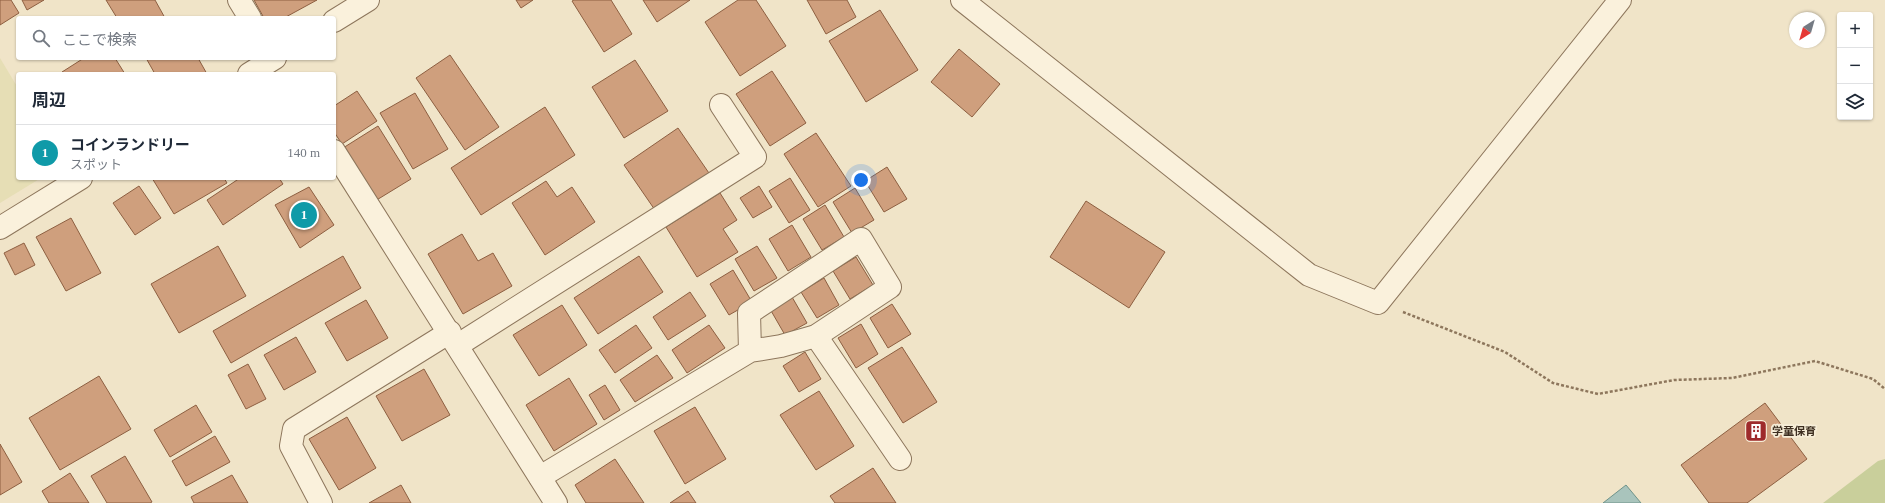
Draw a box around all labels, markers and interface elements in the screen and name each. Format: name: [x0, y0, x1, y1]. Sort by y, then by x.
north arrow: [1789, 12, 1825, 48]
map controls: [1837, 12, 1873, 120]
button: +: [1837, 12, 1873, 48]
search box: [16, 16, 336, 60]
icon: search: [30, 27, 52, 49]
text: ここで検索: [62, 32, 137, 48]
button: −: [1837, 48, 1873, 84]
button: layers: [1837, 84, 1873, 120]
text: 周辺: [32, 91, 66, 110]
text: コインランドリー: [70, 137, 190, 153]
text: 1: [42, 145, 48, 160]
text: 140 m: [287, 145, 320, 160]
text: スポット: [70, 157, 122, 172]
your location: [851, 170, 871, 190]
pin: 1: [291, 200, 317, 230]
building icon: 学童保育: [1743, 418, 1769, 444]
place label: 学童保育: [1772, 425, 1816, 437]

